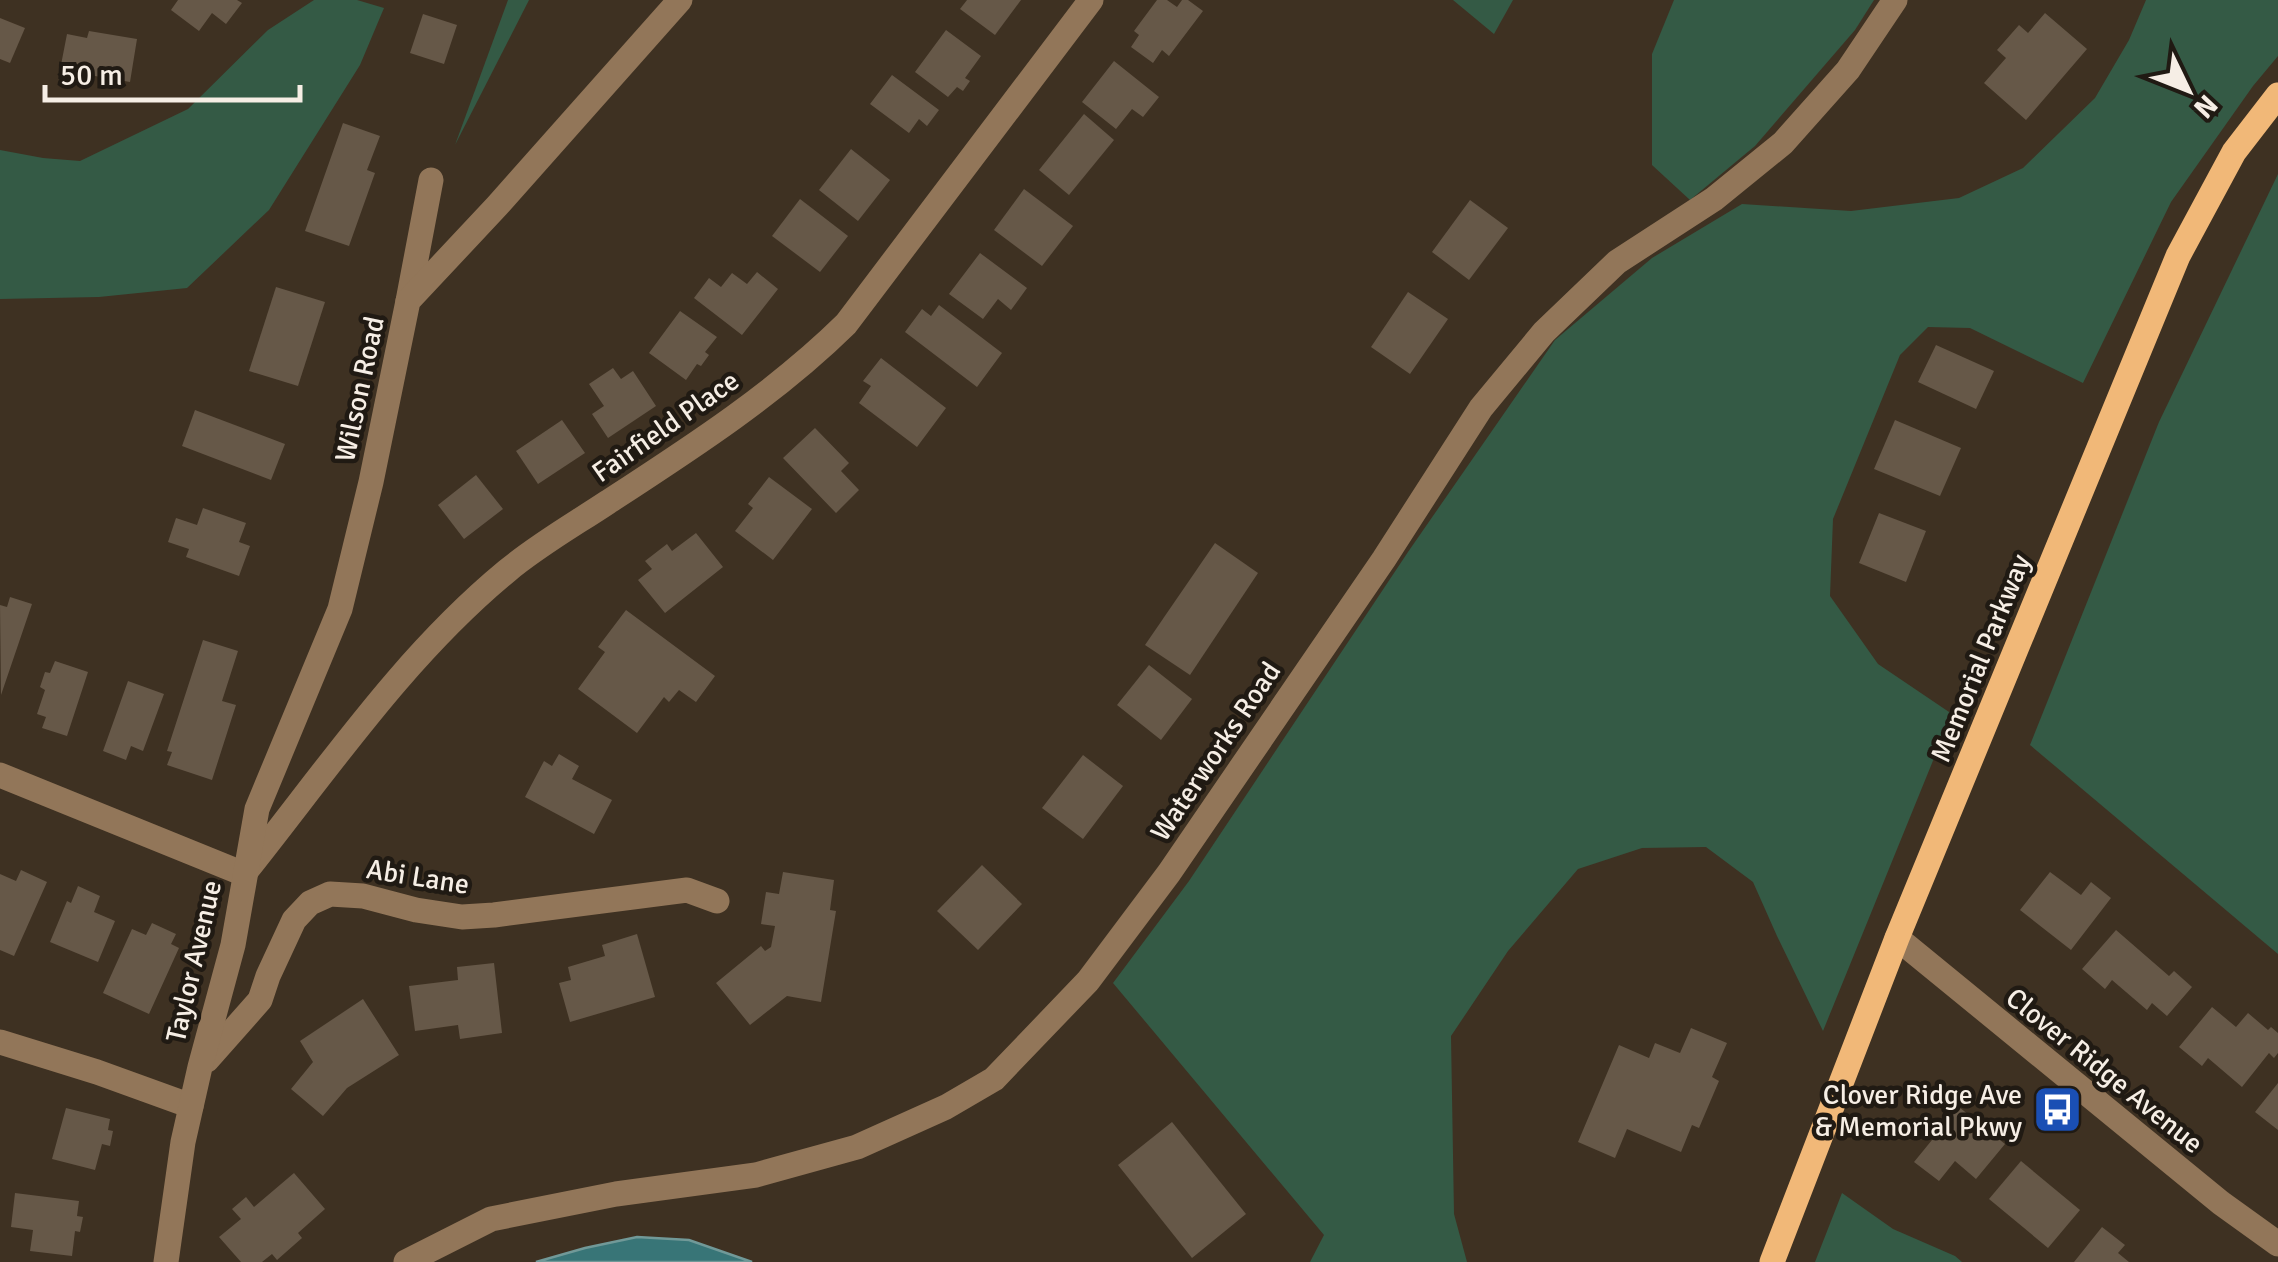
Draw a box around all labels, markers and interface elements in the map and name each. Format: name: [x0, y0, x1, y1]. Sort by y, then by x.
scale bar: [45, 40, 300, 102]
north arrow: [2138, 40, 2238, 140]
text: 50 m: [60, 57, 123, 94]
text: N: [2186, 88, 2225, 125]
street label: Wilson Road: [328, 313, 392, 465]
street label: Fairfield Place: [586, 364, 745, 490]
street label: Memorial Parkway: [1924, 549, 2038, 767]
street label: Waterworks Road: [1144, 656, 1288, 847]
street label: Abi Lane: [364, 852, 472, 902]
street label: Taylor Avenue: [159, 877, 229, 1046]
street label: Clover Ridge Avenue: [1999, 981, 2210, 1161]
place label: Clover Ridge Ave & Memorial Pkwy: [1815, 1078, 2022, 1144]
bus stop icon: Clover Ridge Ave & Memorial Pkwy: [2031, 1084, 2083, 1136]

